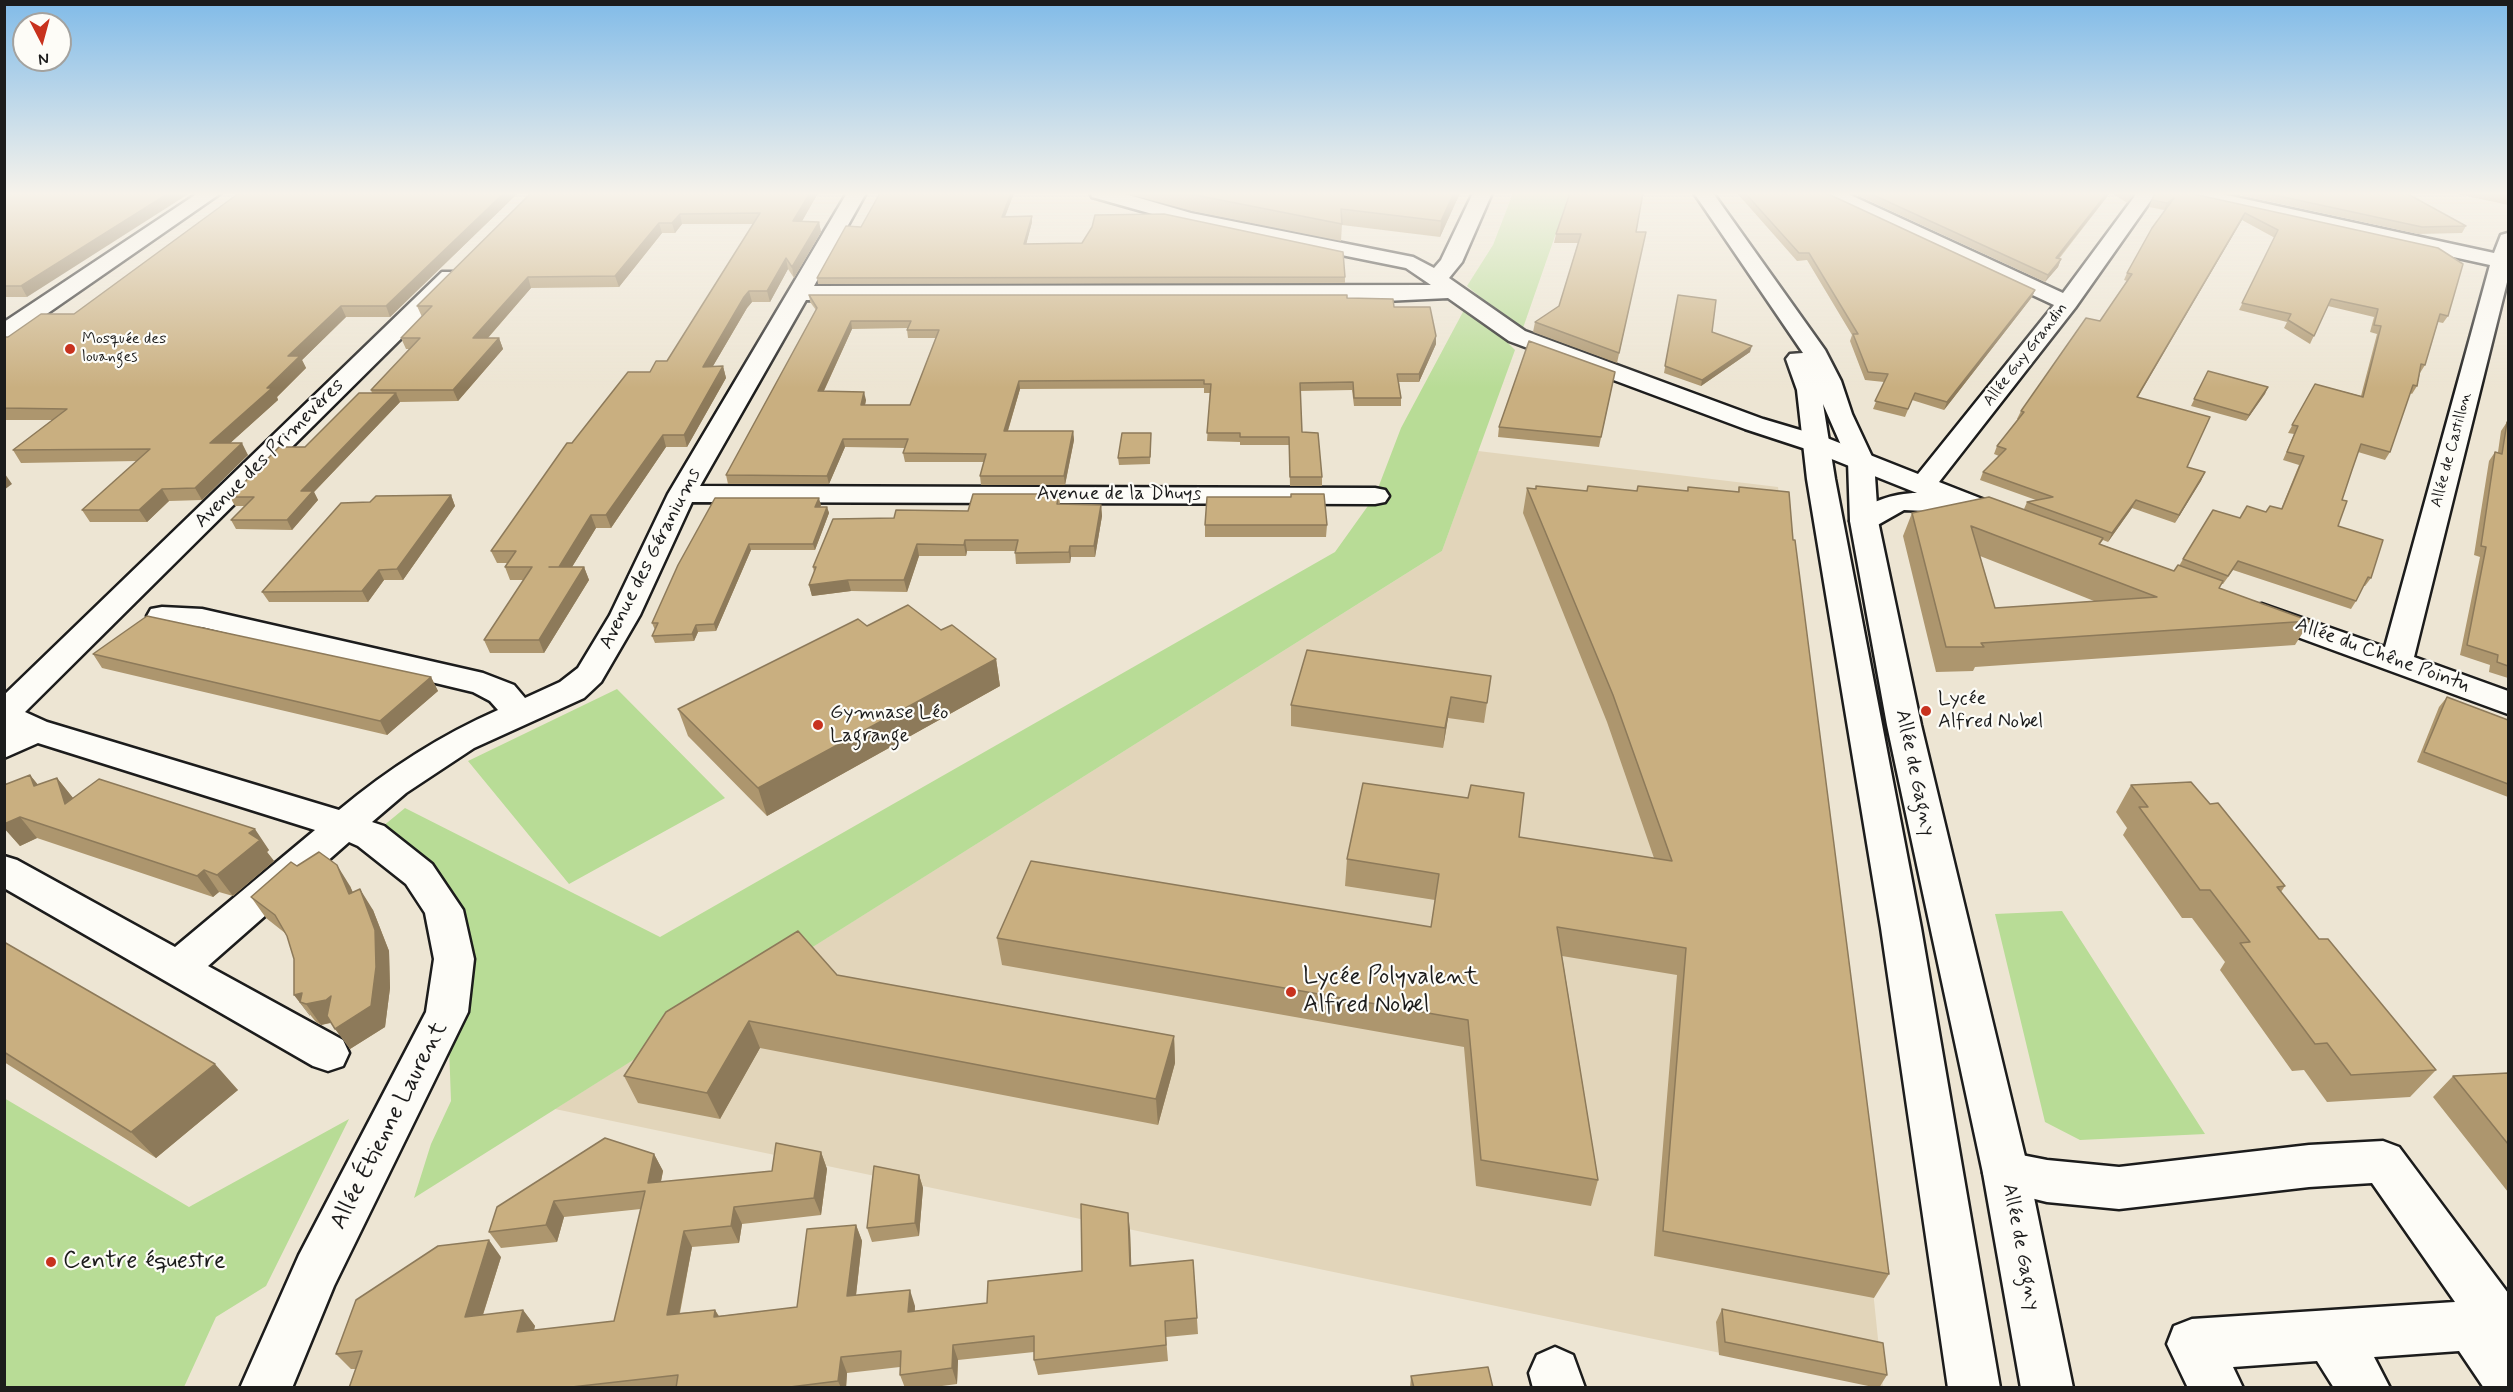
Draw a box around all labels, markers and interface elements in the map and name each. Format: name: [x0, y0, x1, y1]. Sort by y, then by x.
north arrow: [12, 12, 72, 72]
text: N: [37, 47, 50, 69]
street label: Allée Guy Grandin: [1980, 299, 2072, 411]
place label: Mosquée des louanges: [82, 330, 166, 368]
marker: Mosquée des louanges: [63, 342, 77, 356]
street label: Avenue des Primevères: [190, 374, 350, 534]
street label: Allée de Castillon: [2427, 390, 2477, 510]
street label: Avenue des Géraniums: [595, 465, 707, 653]
street label: Avenue de la Dhuys: [1037, 483, 1201, 507]
street label: Allée du Chêne Pointu: [2292, 613, 2472, 699]
place label: Lycée Alfred Nobel: [1938, 688, 2043, 735]
place label: Gymnase Léo Lagrange: [830, 702, 949, 749]
marker: Lycée Alfred Nobel: [1919, 704, 1933, 718]
street label: Allée de Gagny: [1889, 708, 1939, 838]
marker: Gymnase Léo Lagrange: [811, 718, 825, 732]
place label: Lycée Polyvalent Alfred Nobel: [1303, 964, 1478, 1020]
marker: Lycée Polyvalent Alfred Nobel: [1284, 985, 1298, 999]
street label: Allée Étienne Laurent: [325, 1017, 455, 1235]
street label: Allée de Gagny: [1996, 1182, 2044, 1312]
place label: Centre équestre: [63, 1248, 226, 1276]
marker: Centre équestre: [44, 1255, 58, 1269]

